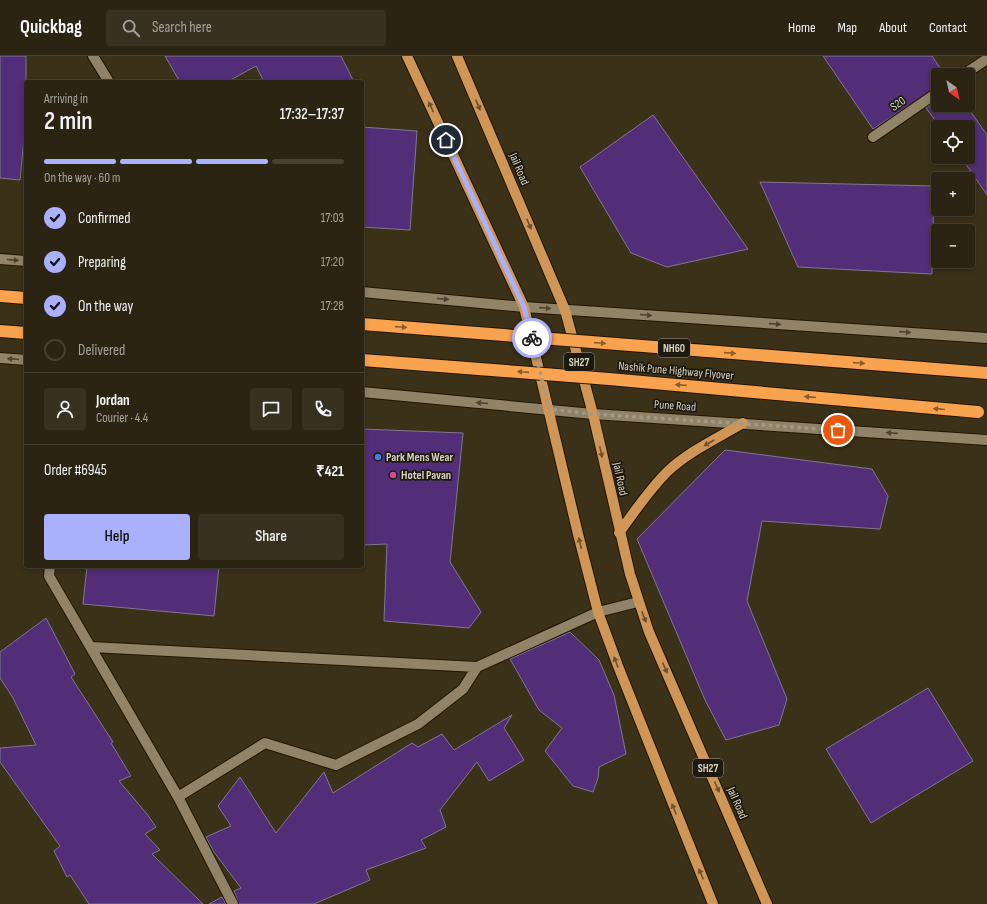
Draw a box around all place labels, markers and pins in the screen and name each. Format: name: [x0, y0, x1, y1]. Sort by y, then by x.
pin: [429, 123, 463, 157]
pin: [821, 413, 855, 447]
place label: Park Mens Wear: [386, 450, 454, 465]
marker: Park Mens Wear: [373, 452, 383, 462]
place label: Hotel Pavan: [401, 468, 451, 483]
marker: Hotel Pavan: [388, 470, 398, 480]

